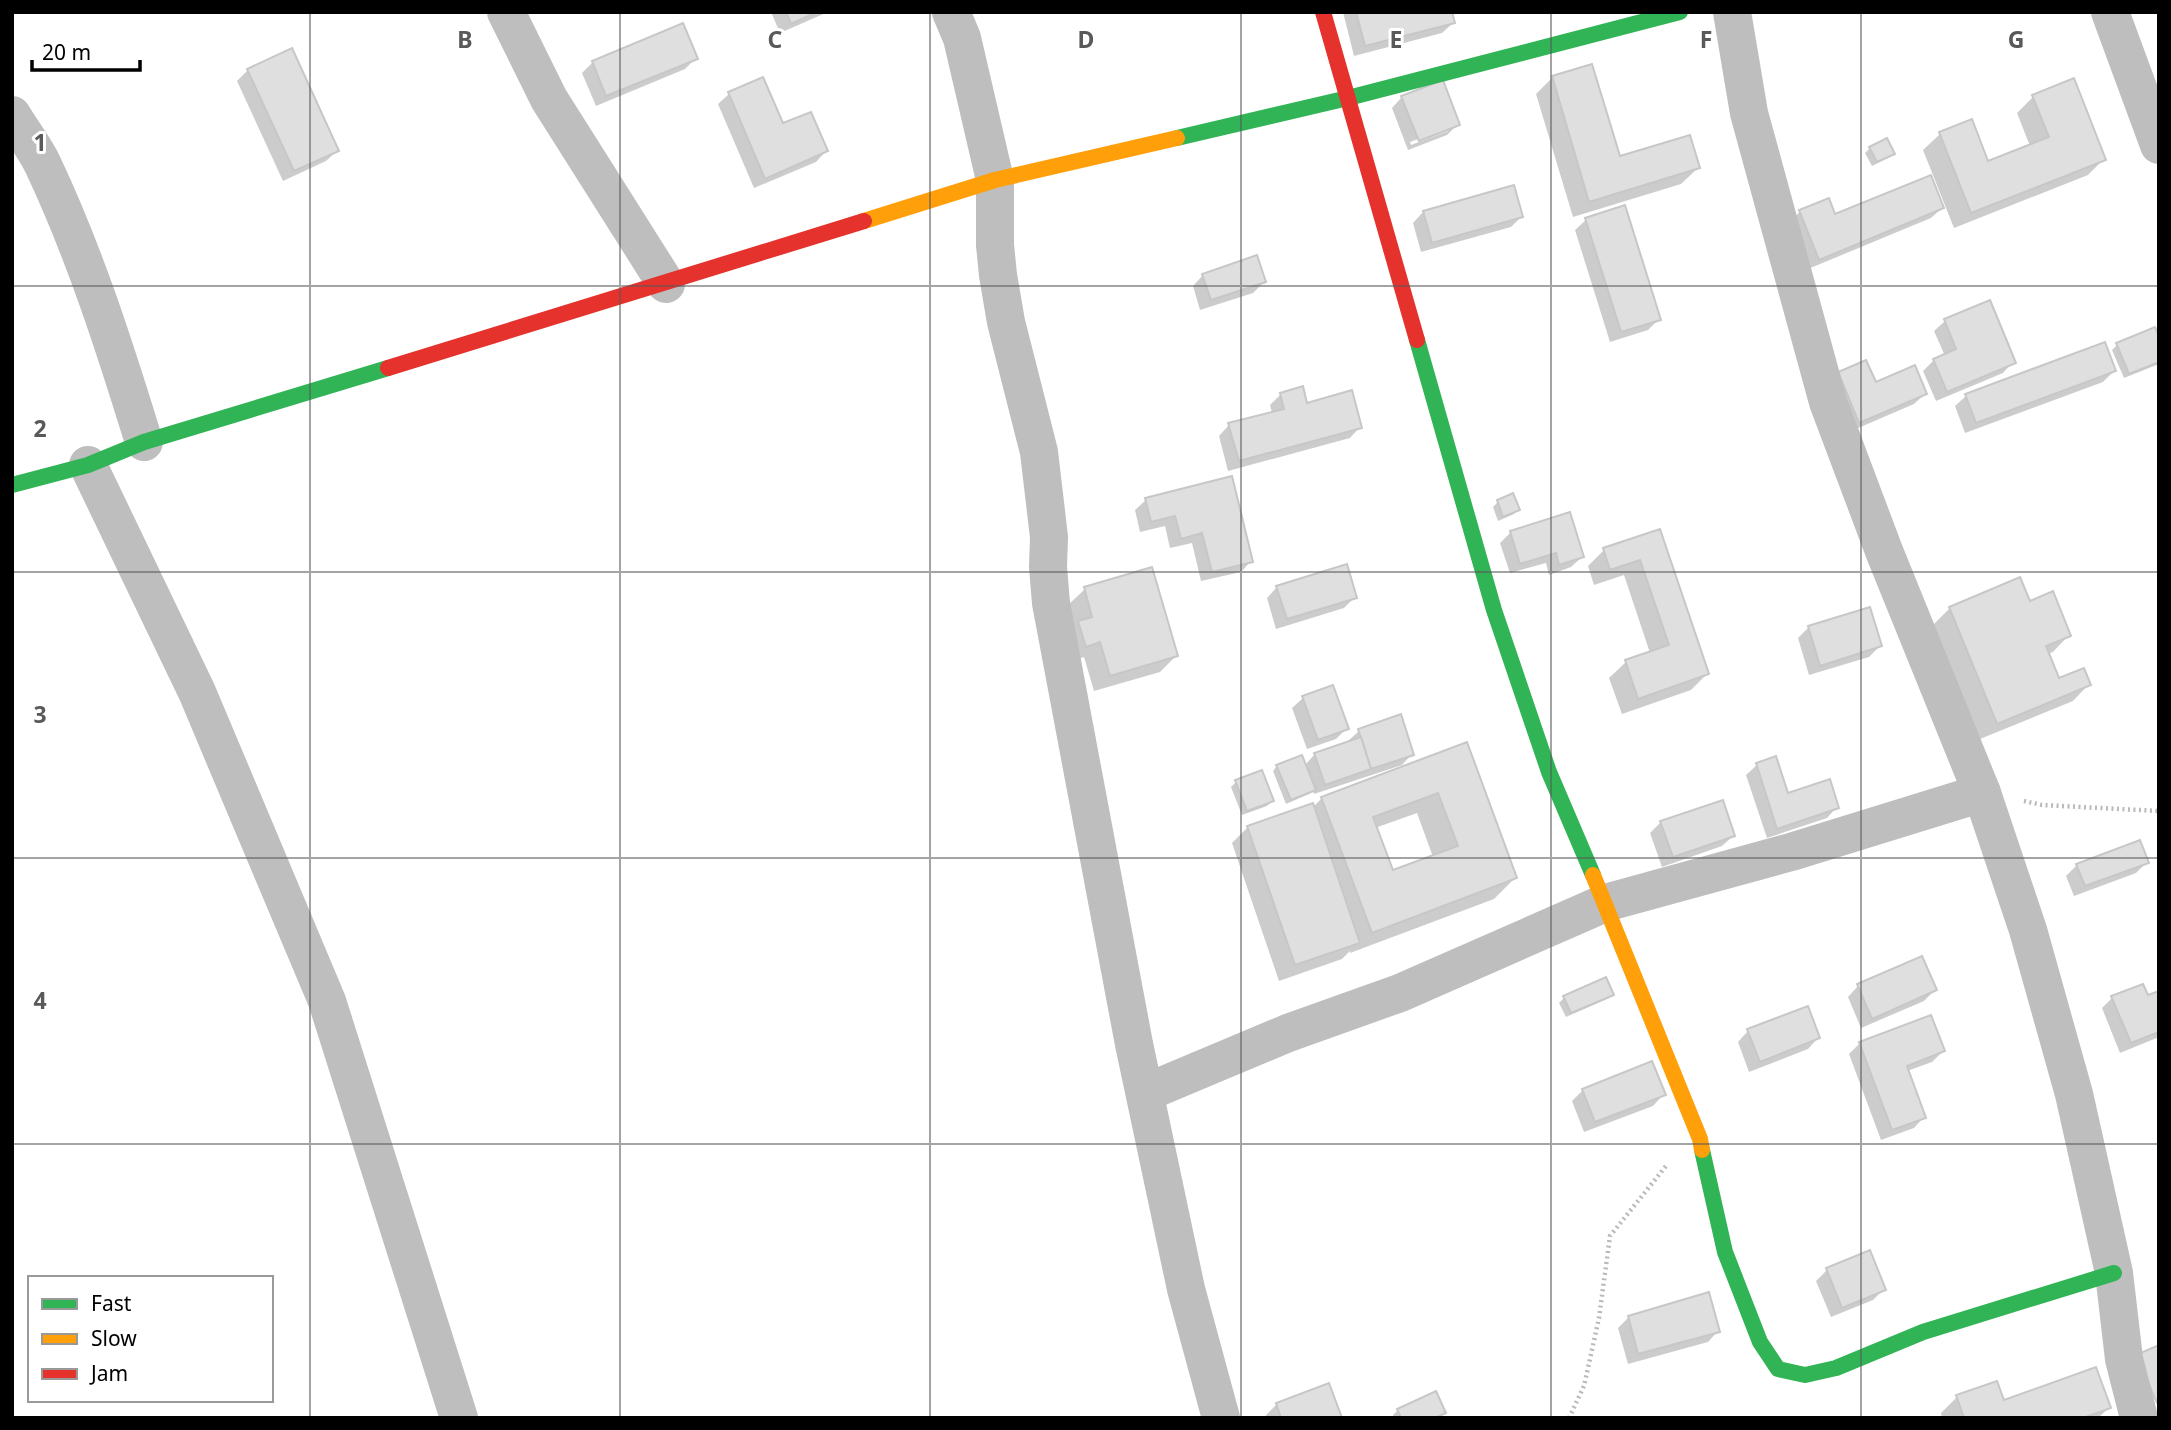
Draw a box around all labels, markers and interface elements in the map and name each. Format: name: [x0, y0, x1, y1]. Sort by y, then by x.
text: B: [457, 23, 473, 55]
text: C: [768, 23, 783, 55]
text: D: [1078, 23, 1094, 55]
text: E: [1390, 23, 1402, 55]
text: F: [1700, 23, 1712, 55]
text: G: [2008, 23, 2024, 55]
scale bar: [32, 28, 140, 72]
text: 20 m: [42, 38, 91, 66]
text: 1: [33, 126, 47, 158]
text: 2: [33, 412, 47, 444]
text: 3: [33, 698, 47, 730]
text: 4: [33, 984, 47, 1016]
legend: [28, 1276, 273, 1402]
text: Fast: [91, 1289, 132, 1317]
text: Slow: [91, 1324, 137, 1352]
text: Jam: [89, 1359, 128, 1387]

